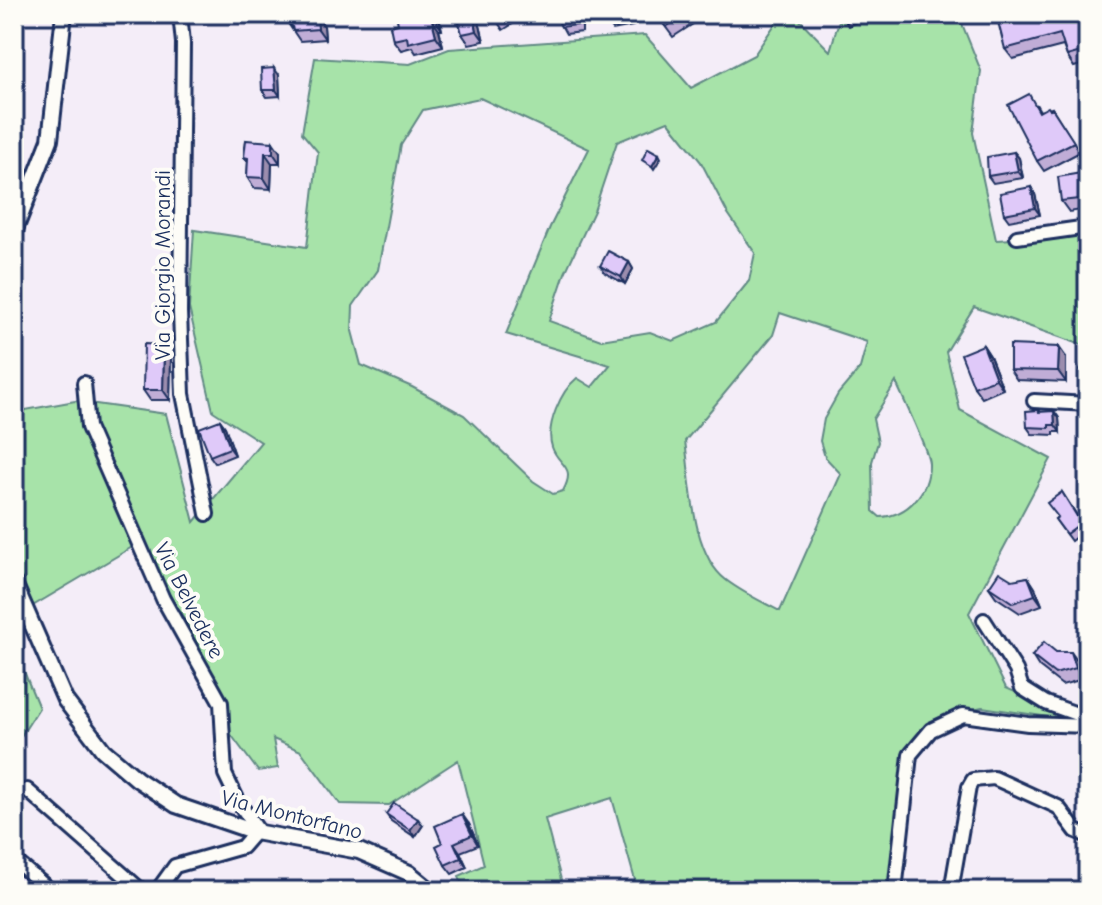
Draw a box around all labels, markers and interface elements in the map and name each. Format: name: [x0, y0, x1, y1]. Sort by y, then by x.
street label: Via Giorgio Morandi: [150, 170, 176, 360]
street label: Via Belvedere: [149, 538, 229, 663]
street label: Via Montorfano: [218, 785, 365, 845]

